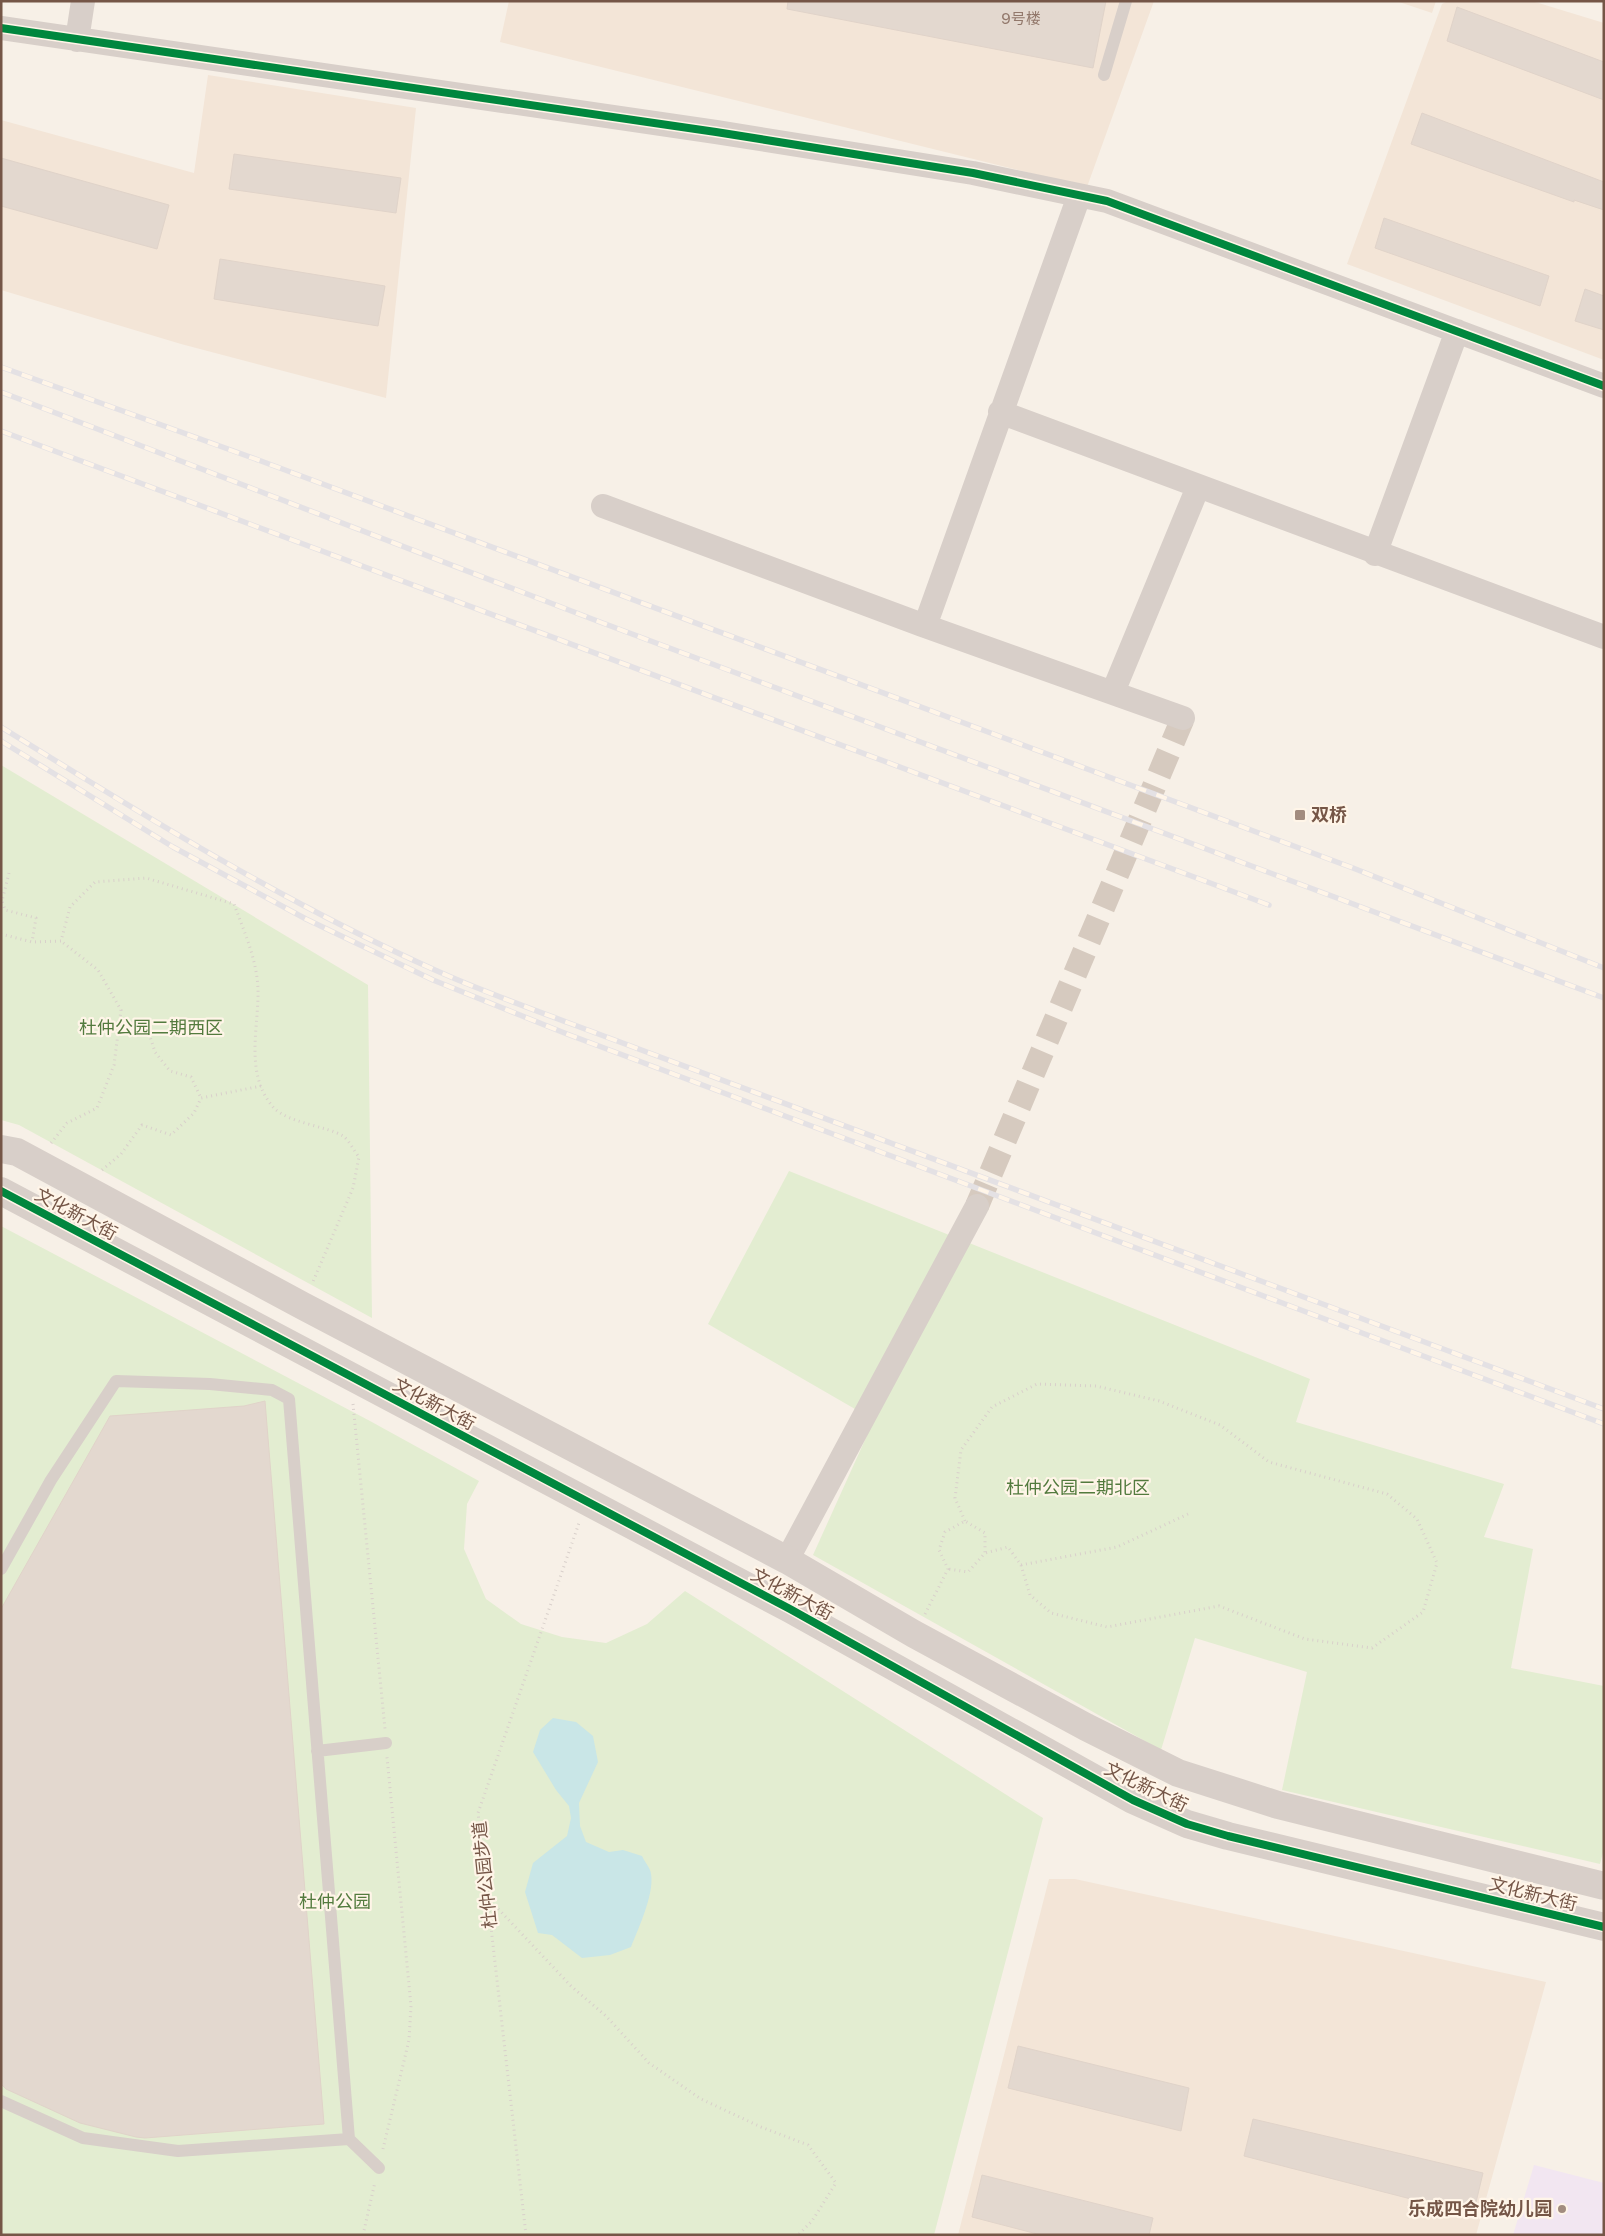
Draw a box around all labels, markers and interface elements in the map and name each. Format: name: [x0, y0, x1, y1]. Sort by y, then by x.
house number: 9号楼: [1001, 10, 1041, 27]
place label: 双桥: [1311, 804, 1347, 825]
marker: 双桥: [1293, 808, 1307, 822]
park label: 杜仲公园二期西区: [79, 1017, 223, 1038]
street label: 文化新大街: [32, 1183, 121, 1244]
street label: 文化新大街: [390, 1373, 479, 1434]
park label: 杜仲公园二期北区: [1006, 1477, 1150, 1498]
street label: 文化新大街: [748, 1563, 837, 1624]
street label: 文化新大街: [1101, 1757, 1191, 1816]
street label: 杜仲公园步道: [468, 1820, 501, 1930]
street label: 文化新大街: [1487, 1872, 1579, 1915]
park label: 杜仲公园: [299, 1891, 371, 1912]
place label: 乐成四合院幼儿园: [1408, 2198, 1552, 2219]
marker: 乐成四合院幼儿园: [1556, 2203, 1568, 2215]

